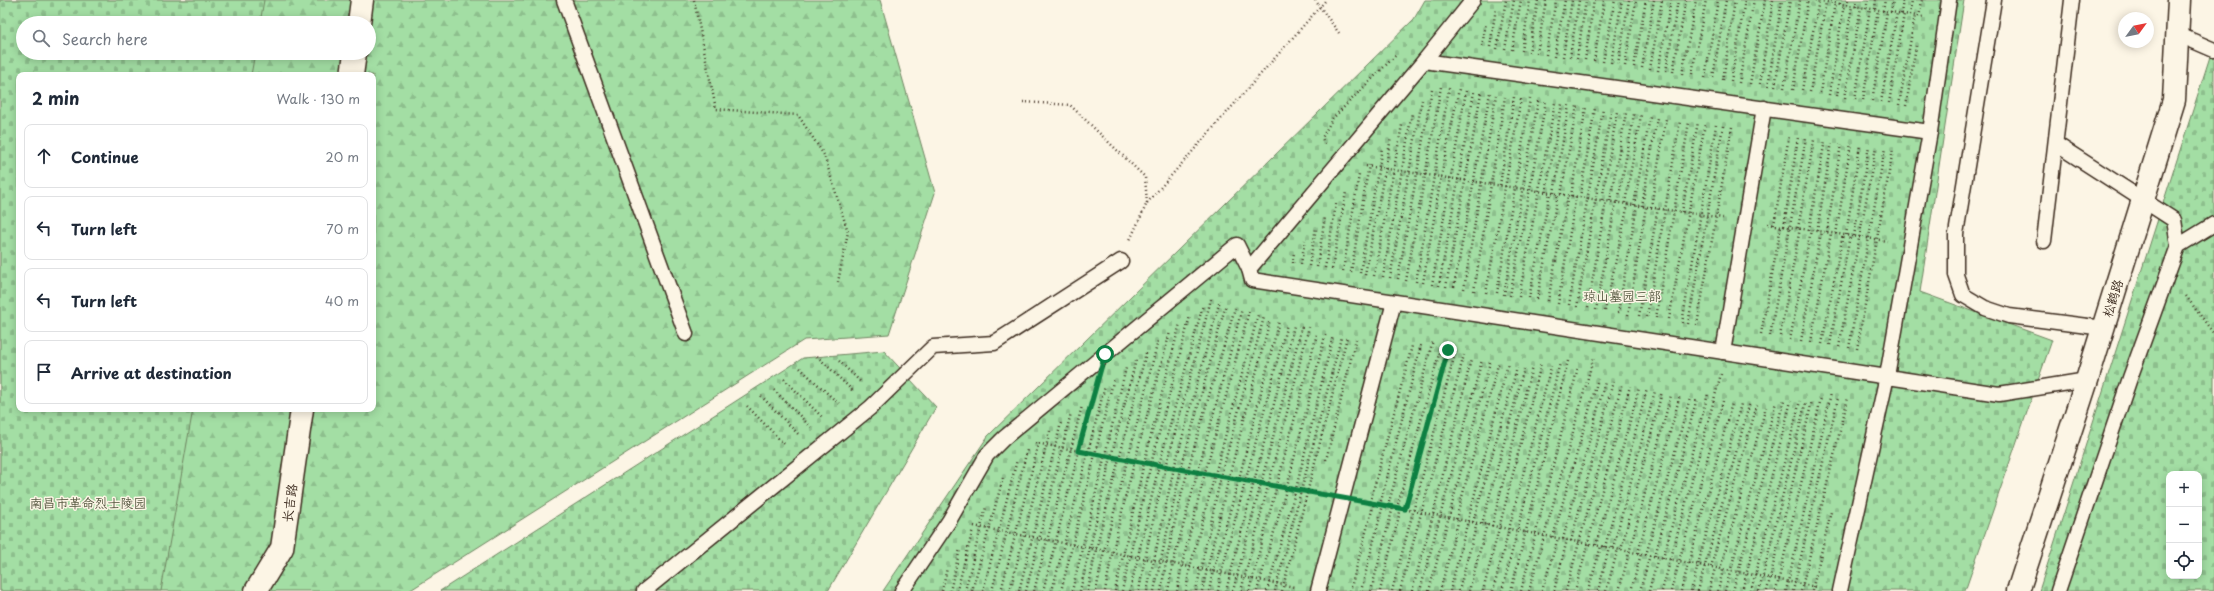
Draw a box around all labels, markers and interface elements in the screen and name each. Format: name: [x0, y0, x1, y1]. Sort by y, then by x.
north arrow: [2118, 12, 2154, 48]
search box: [16, 16, 376, 60]
icon: search: [30, 27, 52, 49]
text: Search here: [62, 27, 148, 50]
text: 2 min: [32, 85, 79, 111]
text: Walk · 130 m: [277, 89, 360, 108]
icon: ahead: [33, 145, 55, 167]
text: Continue: [71, 145, 139, 168]
text: 20 m: [325, 147, 359, 166]
icon: left: [33, 217, 55, 239]
text: Turn left: [71, 217, 137, 240]
text: 70 m: [326, 219, 359, 238]
street label: 松鹤路: [2097, 277, 2127, 319]
park label: 琼山墓园三部: [1583, 286, 1661, 305]
icon: left: [33, 289, 55, 311]
text: Turn left: [71, 289, 137, 312]
text: 40 m: [325, 291, 359, 310]
route end: [1439, 341, 1457, 359]
route start: [1096, 345, 1114, 363]
icon: arrive: [33, 361, 55, 383]
text: Arrive at destination: [71, 361, 232, 384]
map controls: [2166, 471, 2202, 579]
button: +: [2166, 471, 2202, 507]
street label: 长吉路: [277, 482, 301, 524]
park label: 南昌市革命烈士陵园: [29, 493, 147, 512]
button: −: [2166, 507, 2202, 543]
button: locate: [2166, 543, 2202, 579]

